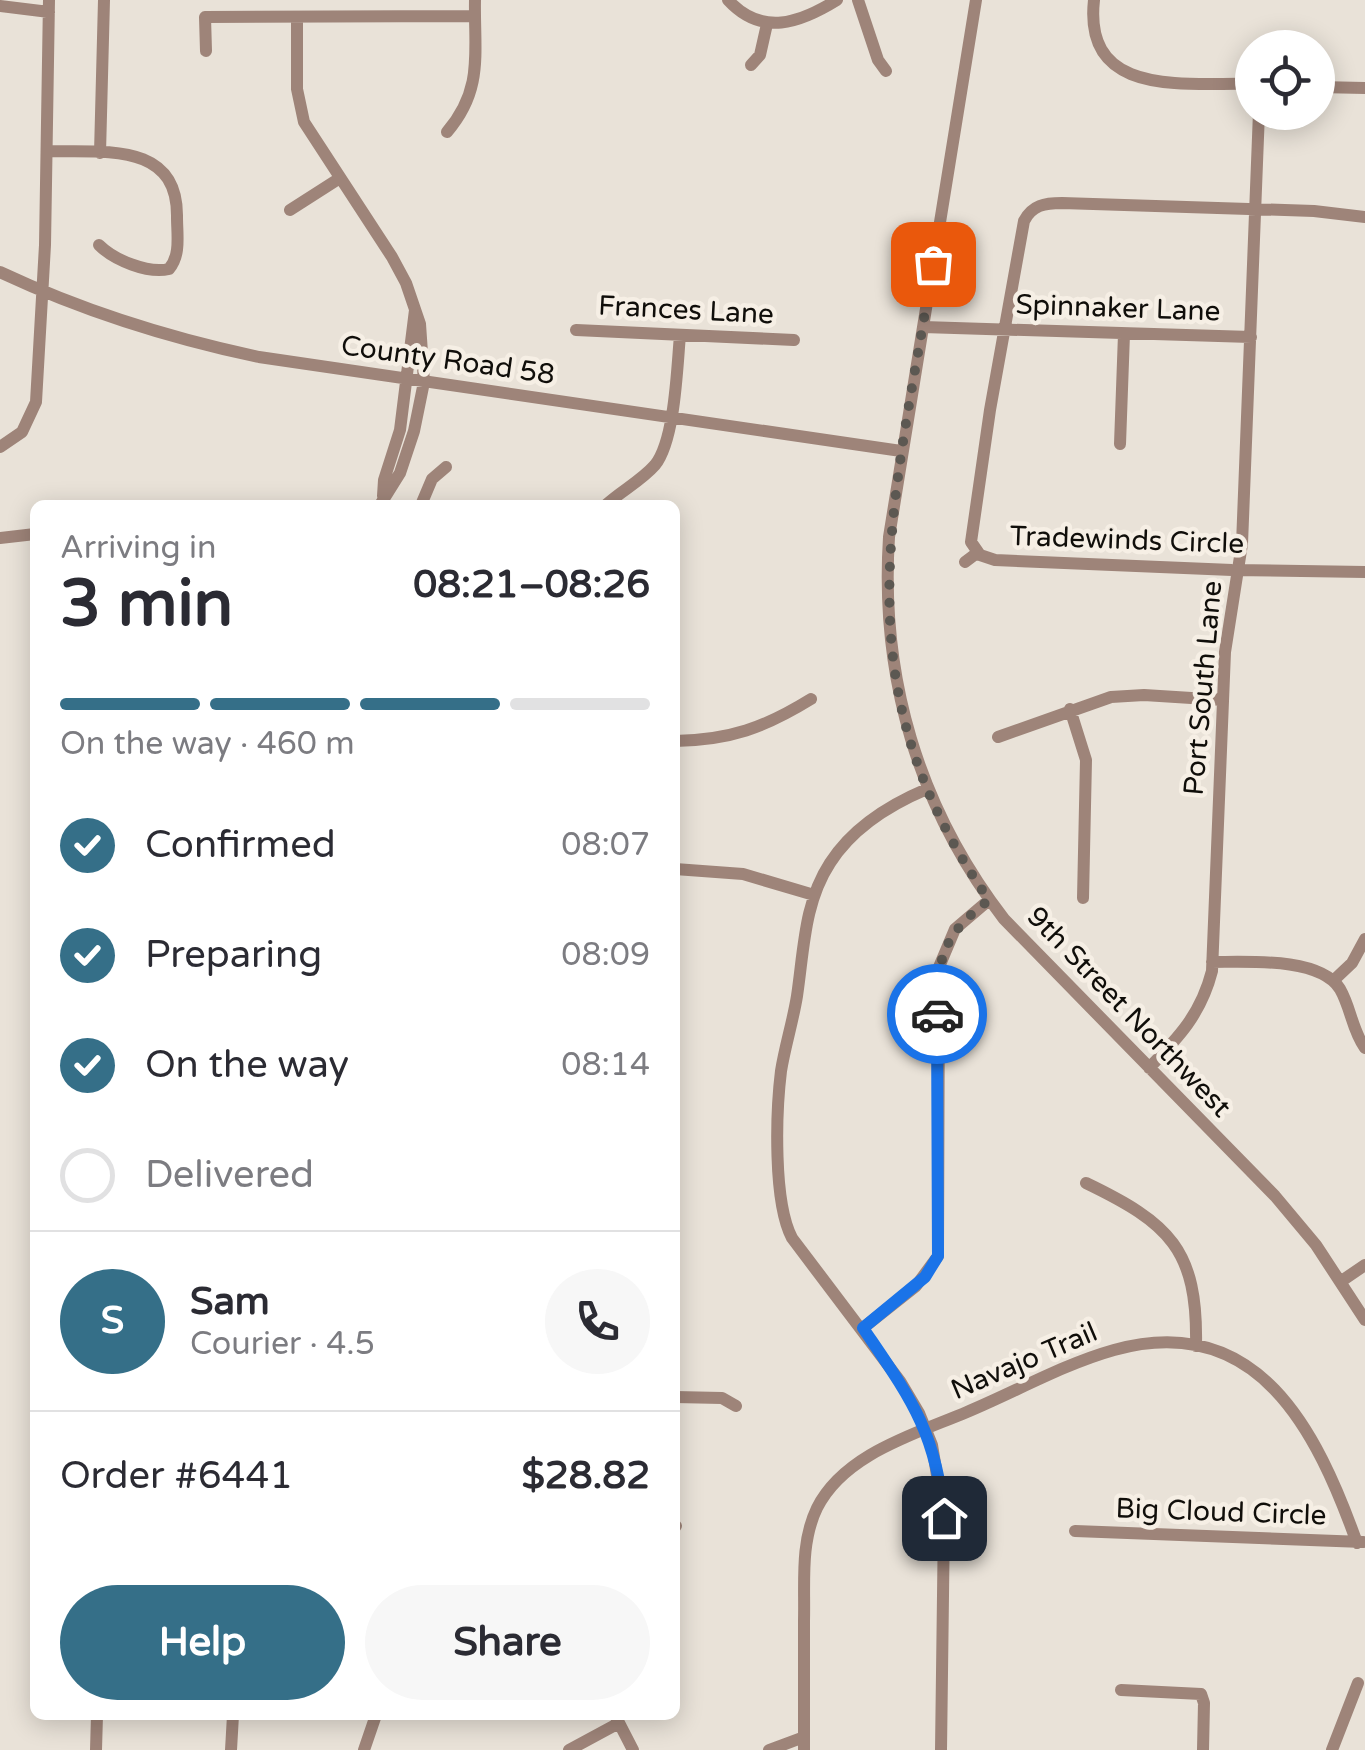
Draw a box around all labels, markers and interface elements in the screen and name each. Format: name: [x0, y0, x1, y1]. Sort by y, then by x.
map controls: [1235, 30, 1335, 130]
button: locate: [1235, 30, 1335, 130]
pin: [891, 222, 976, 307]
icon: bag: [906, 237, 961, 292]
street label: Spinnaker Lane: [1015, 287, 1221, 329]
street label: Frances Lane: [597, 288, 775, 332]
street label: County Road 58: [339, 328, 557, 392]
street label: Tradewinds Circle: [1009, 519, 1245, 561]
text: Arriving in: [60, 529, 217, 567]
text: 08:21–08:26: [413, 562, 650, 608]
text: 3 min: [60, 565, 233, 644]
street label: Port South Lane: [1177, 579, 1229, 797]
text: On the way · 460 m: [60, 725, 355, 763]
icon: check: [60, 818, 115, 873]
text: Confirmed: [145, 822, 336, 868]
text: 08:07: [561, 826, 650, 864]
street label: 9th Street Northwest: [1020, 900, 1238, 1124]
icon: check: [60, 928, 115, 983]
text: Preparing: [145, 932, 322, 978]
text: 08:09: [561, 936, 650, 974]
courier: [887, 964, 987, 1064]
icon: car: [910, 987, 965, 1042]
icon: check: [60, 1038, 115, 1093]
text: On the way: [145, 1042, 349, 1088]
text: 08:14: [561, 1046, 650, 1084]
text: Delivered: [145, 1152, 314, 1198]
button: phone: [545, 1269, 650, 1374]
text: Sam: [190, 1279, 270, 1325]
text: S: [101, 1298, 124, 1344]
street label: Navajo Trail: [946, 1315, 1102, 1407]
text: Courier · 4.5: [190, 1325, 375, 1363]
text: Order #6441: [60, 1453, 293, 1499]
text: $28.82: [521, 1453, 650, 1499]
pin: [902, 1476, 987, 1561]
icon: home: [917, 1491, 972, 1546]
street label: Big Cloud Circle: [1115, 1491, 1327, 1533]
button: Help: [60, 1585, 345, 1700]
button: Share: [365, 1585, 650, 1700]

